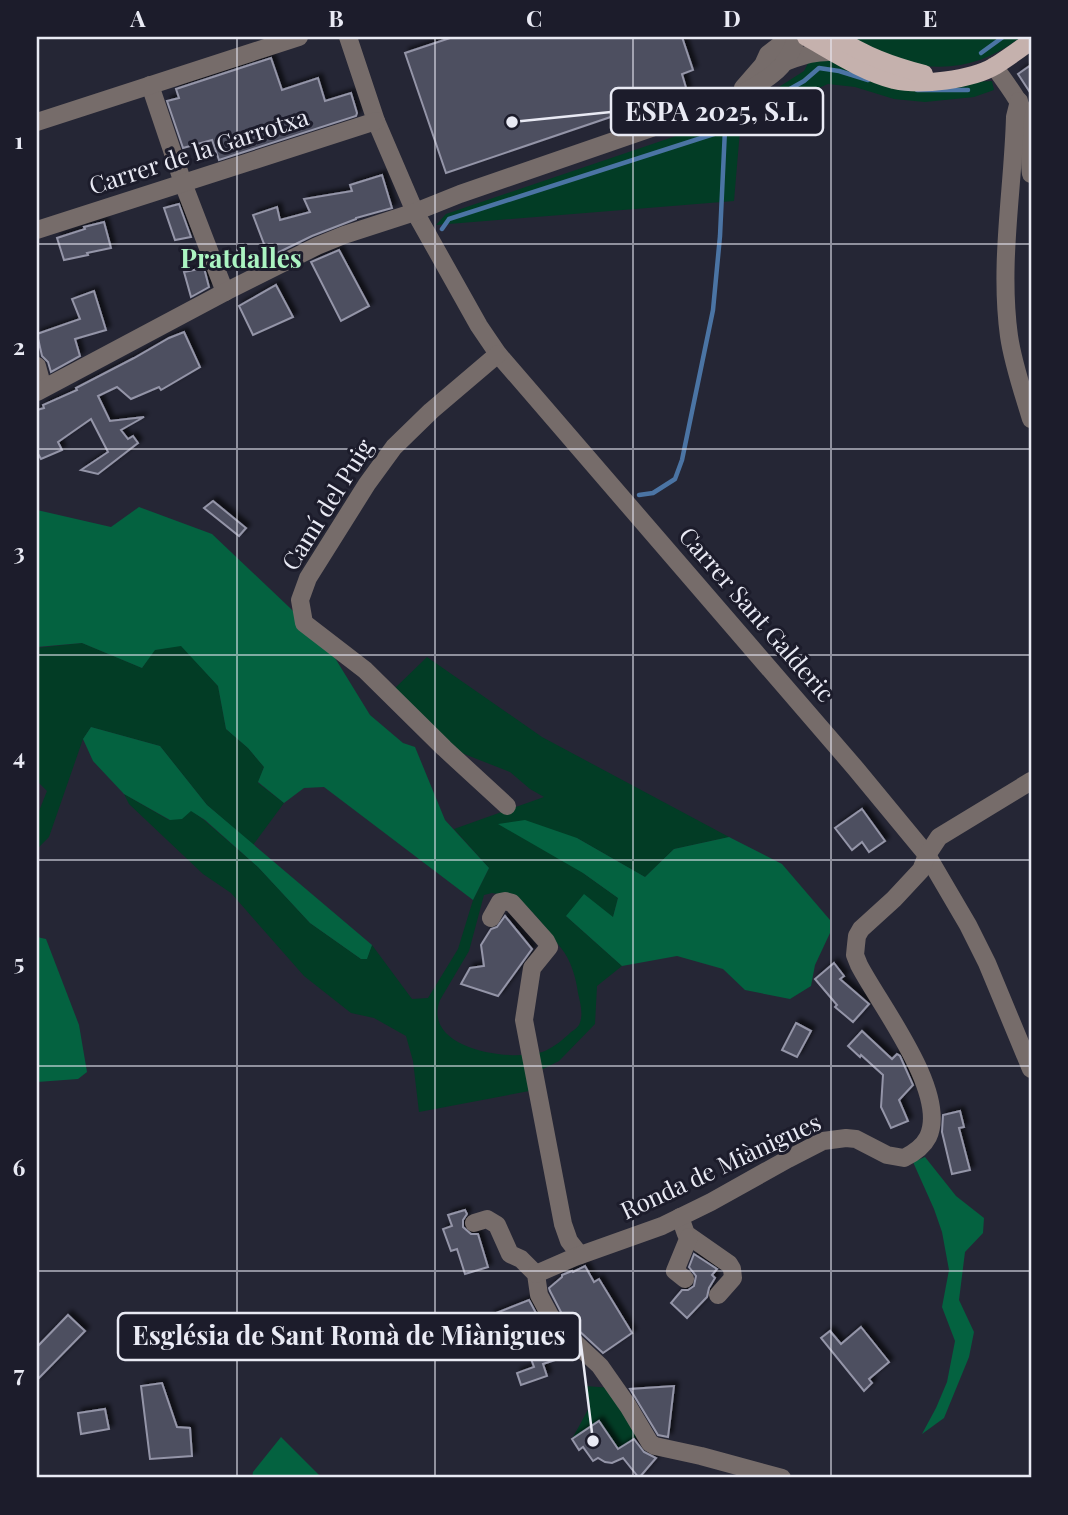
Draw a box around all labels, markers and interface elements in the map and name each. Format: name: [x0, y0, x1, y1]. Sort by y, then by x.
text: A: [129, 2, 146, 33]
text: B: [328, 2, 344, 33]
text: C: [526, 2, 542, 33]
text: D: [723, 2, 741, 33]
text: E: [923, 2, 937, 33]
callout: ESPA 2025, S.L.: [611, 88, 823, 135]
text: ESPA 2025, S.L.: [625, 93, 809, 128]
street label: Carrer de la Garrotxa: [84, 99, 312, 201]
text: 1: [15, 124, 24, 155]
district label: Pratdalles: [180, 240, 302, 275]
text: 2: [13, 330, 25, 361]
street label: Camí del Puig: [273, 432, 380, 576]
street label: Carrer Sant Galderic: [673, 520, 842, 708]
text: 3: [13, 535, 25, 566]
text: 4: [13, 740, 25, 771]
text: 5: [14, 946, 24, 977]
street label: Ronda de Miànigues: [615, 1105, 825, 1226]
text: 6: [13, 1151, 26, 1182]
callout: Església de Sant Romà de Miànigues: [118, 1313, 580, 1360]
text: Església de Sant Romà de Miànigues: [132, 1317, 566, 1352]
text: 7: [14, 1357, 25, 1388]

